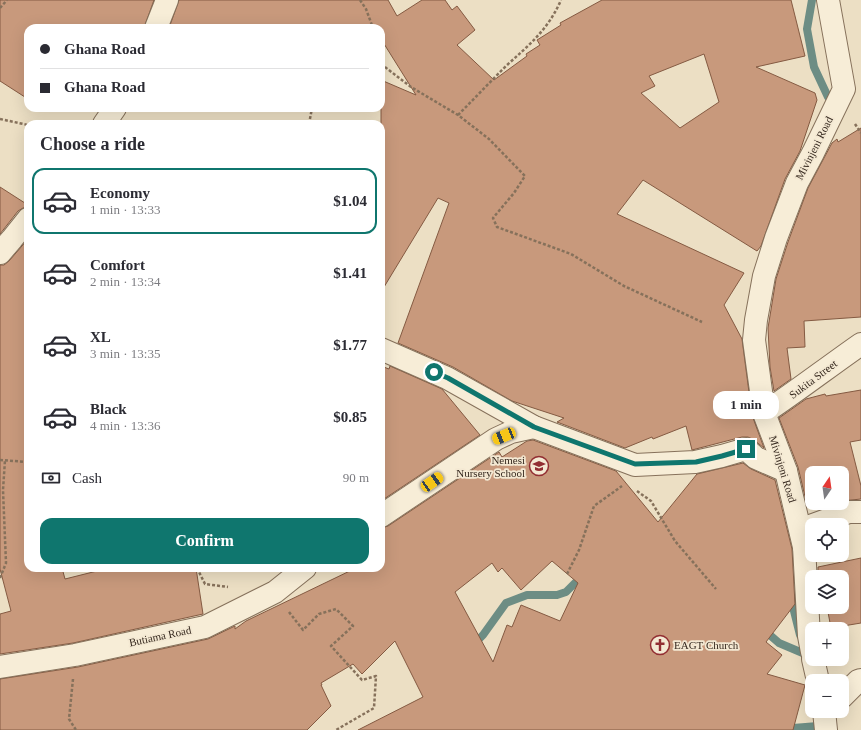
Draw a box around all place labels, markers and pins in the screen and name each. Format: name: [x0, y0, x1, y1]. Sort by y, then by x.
place label: Nemesi Nursery School: [456, 454, 525, 479]
school or university icon: Nemesi Nursery School: [528, 455, 550, 477]
church icon: EAGT Church: [649, 634, 671, 656]
place label: EAGT Church: [674, 639, 739, 651]

